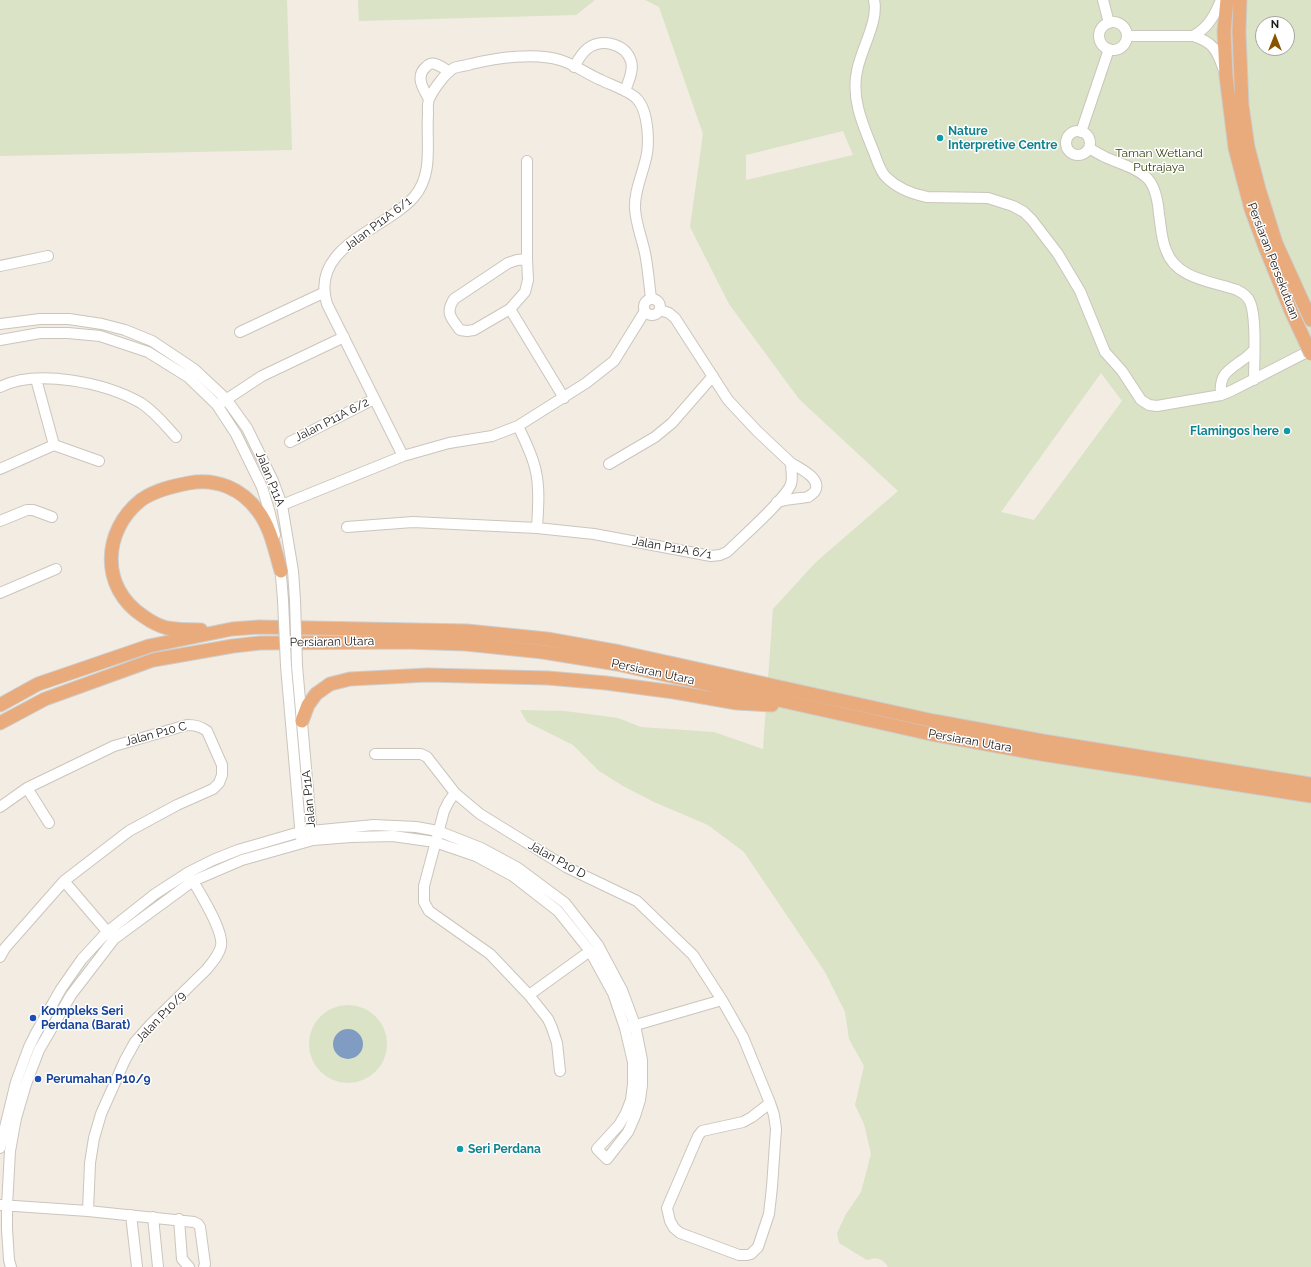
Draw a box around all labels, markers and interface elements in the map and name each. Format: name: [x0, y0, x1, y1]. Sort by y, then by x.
north arrow: [1255, 16, 1295, 56]
text: N: [1271, 18, 1279, 31]
place label: Nature Interpretive Centre: [948, 124, 1057, 152]
marker: Nature Interpretive Centre: [935, 133, 945, 143]
park label: Taman Wetland Putrajaya: [1115, 146, 1203, 174]
street label: Jalan P11A 6/1: [342, 194, 414, 254]
street label: Persiaran Persekutuan: [1244, 201, 1302, 321]
street label: Jalan P11A 6/2: [292, 395, 372, 445]
place label: Flamingos here: [1190, 424, 1279, 438]
marker: Flamingos here: [1282, 426, 1292, 436]
street label: Jalan P11A: [252, 449, 288, 509]
street label: Jalan P11A 6/1: [631, 534, 713, 562]
street label: Persiaran Utara: [290, 634, 374, 650]
street label: Persiaran Utara: [610, 656, 696, 688]
street label: Jalan P10 C: [124, 719, 188, 749]
street label: Persiaran Utara: [927, 727, 1013, 755]
street label: Jalan P11A: [299, 770, 319, 828]
street label: Jalan P10 D: [526, 838, 588, 882]
street label: Jalan P10/9: [133, 988, 189, 1046]
place label: Kompleks Seri Perdana (Barat): [41, 1004, 130, 1032]
marker: Kompleks Seri Perdana (Barat): [28, 1013, 38, 1023]
place label: Perumahan P10/9: [46, 1072, 151, 1086]
marker: Perumahan P10/9: [33, 1074, 43, 1084]
place label: Seri Perdana: [468, 1142, 541, 1156]
marker: Seri Perdana: [455, 1144, 465, 1154]

